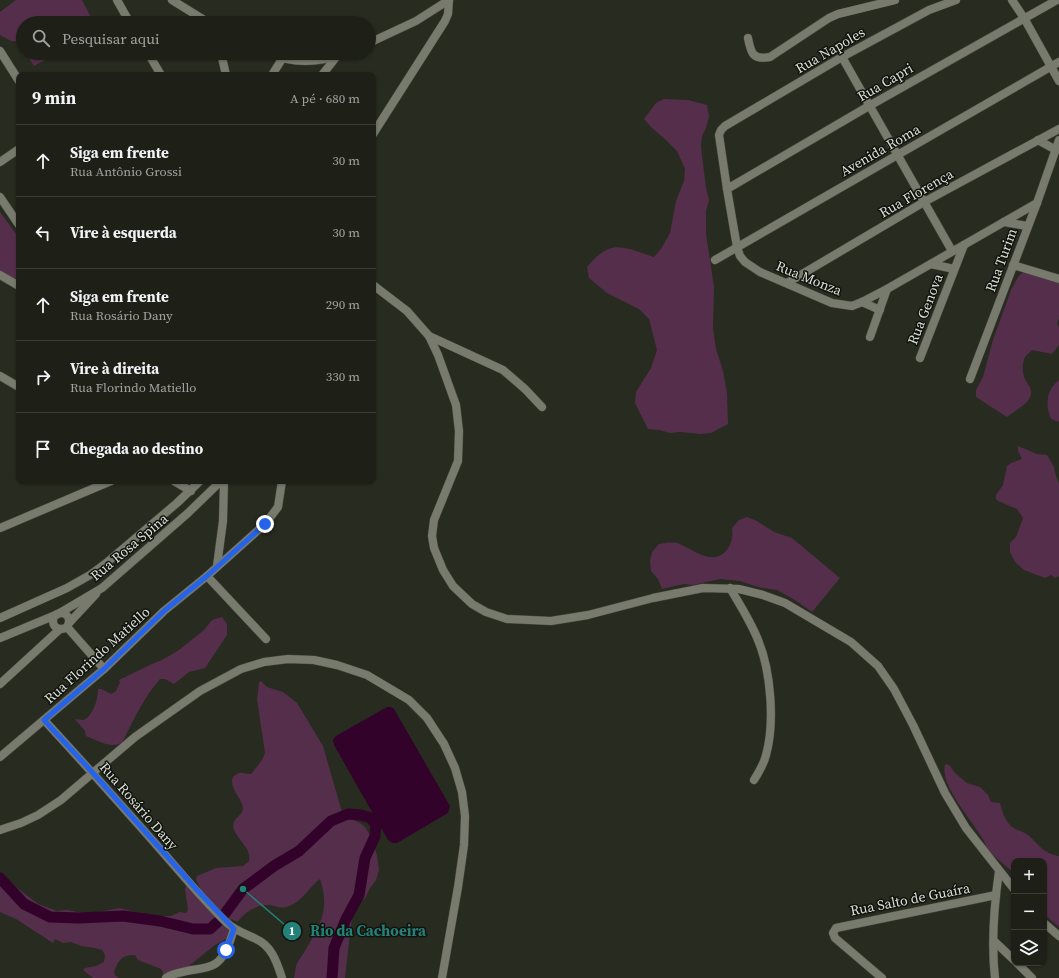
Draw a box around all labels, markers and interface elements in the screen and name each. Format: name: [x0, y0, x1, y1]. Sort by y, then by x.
search box: [16, 16, 376, 60]
street label: Rua Napoles: [791, 22, 869, 78]
icon: search: [30, 27, 52, 49]
text: Pesquisar aqui: [62, 28, 159, 49]
street label: Rua Capri: [853, 58, 917, 106]
text: 9 min: [32, 86, 76, 110]
text: A pé · 680 m: [290, 90, 360, 107]
street label: Avenida Roma: [836, 118, 925, 181]
text: Siga em frente: [70, 142, 169, 163]
icon: ahead: [32, 150, 54, 172]
text: 30 m: [332, 152, 360, 169]
text: Rua Antônio Grossi: [70, 163, 182, 180]
street label: Rua Florença: [875, 163, 958, 222]
icon: left: [32, 222, 54, 244]
text: Vire à esquerda: [70, 222, 177, 243]
text: 30 m: [332, 224, 360, 241]
street label: Rua Turim: [980, 225, 1022, 295]
street label: Rua Monza: [773, 256, 846, 301]
street label: Rua Genova: [902, 270, 948, 347]
text: Siga em frente: [70, 286, 169, 307]
icon: ahead: [32, 294, 54, 316]
text: 290 m: [326, 296, 360, 313]
text: Rua Rosário Dany: [70, 307, 173, 324]
text: Vire à direita: [70, 358, 159, 379]
icon: right: [32, 366, 54, 388]
text: 330 m: [326, 368, 360, 385]
text: Rua Florindo Matiello: [70, 379, 196, 396]
icon: arrive: [32, 438, 54, 460]
text: Chegada ao destino: [70, 438, 203, 459]
street label: Rua Rosa Spina: [86, 508, 173, 585]
route end: [256, 515, 274, 533]
street label: Rua Florindo Matiello: [40, 602, 155, 708]
street label: Rua Rosário Dany: [95, 758, 183, 855]
map controls: [1011, 858, 1047, 966]
button: +: [1011, 858, 1047, 894]
street label: Rua Salto de Guaíra: [848, 877, 973, 920]
button: −: [1011, 894, 1047, 930]
callout: Rio da Cachoeira: [282, 918, 434, 945]
text: Rio da Cachoeira: [310, 920, 427, 941]
text: 1: [289, 923, 295, 939]
button: layers: [1011, 930, 1047, 966]
route start: [217, 941, 235, 959]

